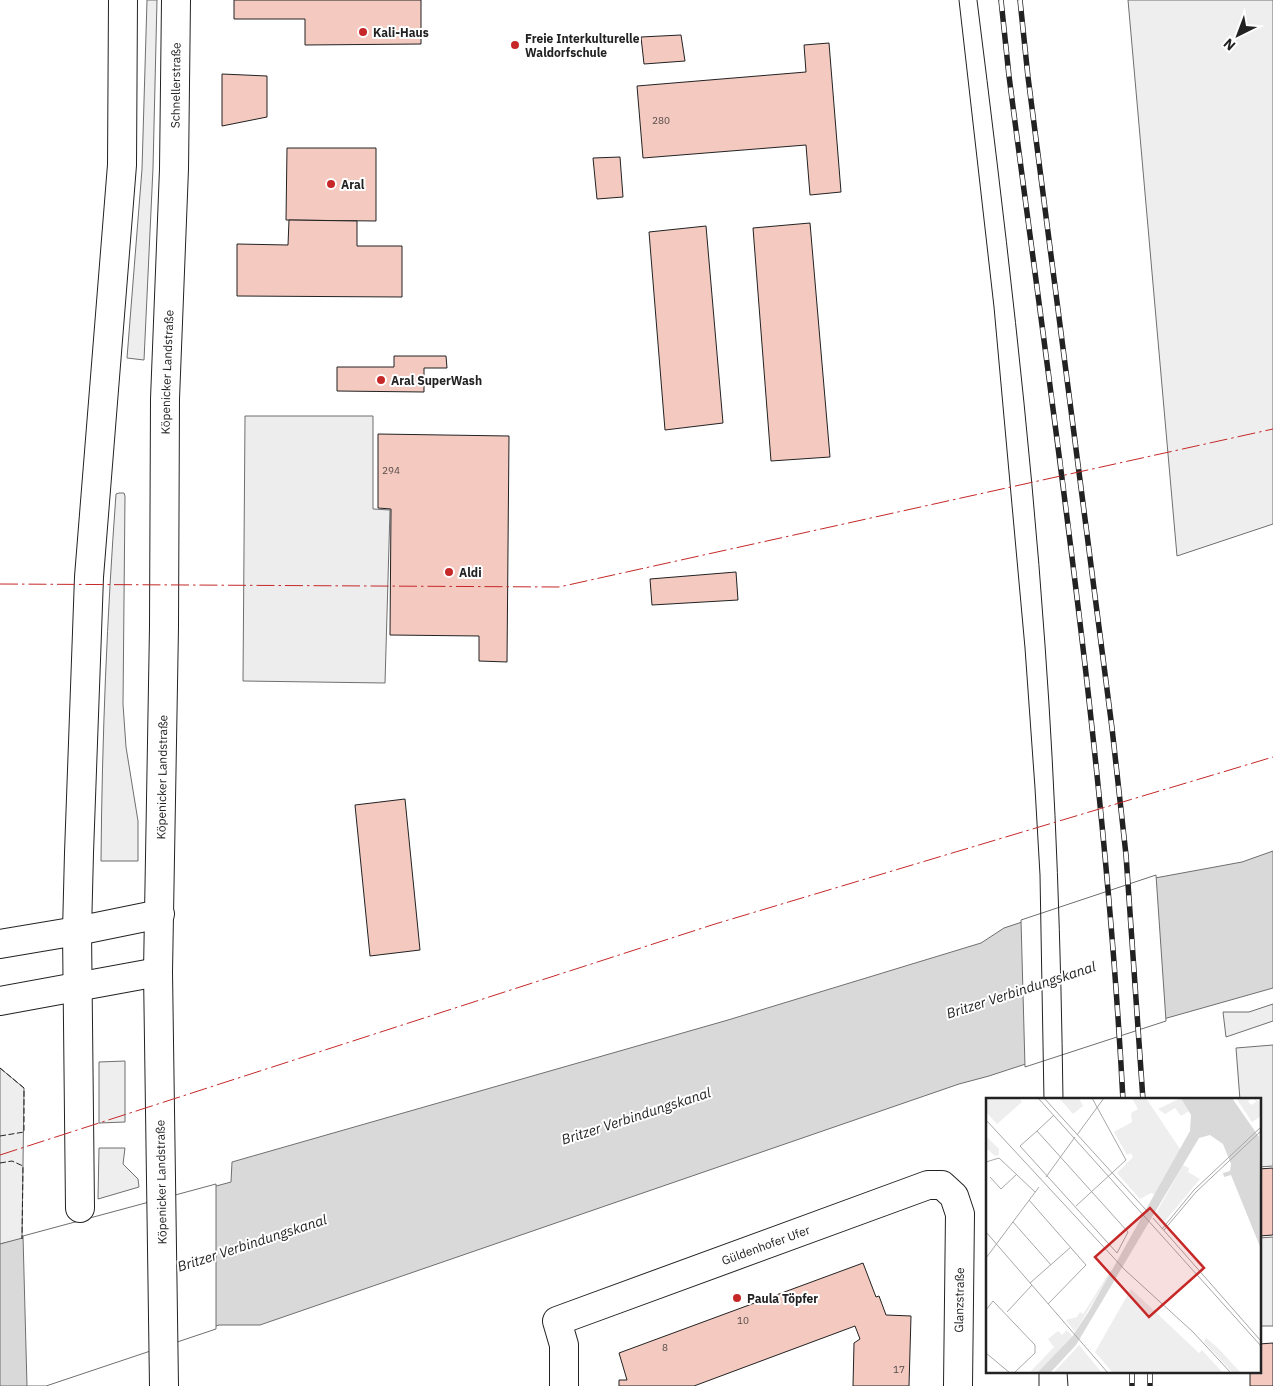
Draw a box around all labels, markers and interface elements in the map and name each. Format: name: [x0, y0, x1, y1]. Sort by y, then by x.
north arrow: [1213, 10, 1263, 60]
place label: Kali-Haus: [373, 25, 429, 40]
marker: Kali-Haus: [357, 26, 369, 38]
place label: Freie Interkulturelle Waldorfschule: [525, 31, 640, 60]
text: N: [1220, 35, 1239, 55]
marker: Freie Interkulturelle Waldorfschule: [509, 39, 521, 51]
street label: Schnellerstraße: [167, 42, 183, 128]
house number: 280: [652, 114, 670, 127]
place label: Aral: [341, 177, 365, 192]
marker: Aral: [325, 178, 337, 190]
street label: Köpenicker Landstraße: [157, 309, 176, 435]
place label: Aral SuperWash: [391, 373, 482, 388]
marker: Aral SuperWash: [375, 374, 387, 386]
house number: 294: [382, 464, 400, 477]
place label: Aldi: [459, 565, 482, 580]
marker: Aldi: [443, 566, 455, 578]
street label: Köpenicker Landstraße: [153, 714, 170, 840]
water label: Britzer Verbindungskanal: [944, 957, 1098, 1023]
water label: Britzer Verbindungskanal: [559, 1083, 713, 1149]
inset map: [986, 1098, 1260, 1374]
street label: Köpenicker Landstraße: [152, 1119, 170, 1244]
water label: Britzer Verbindungskanal: [175, 1210, 329, 1276]
street label: Güldenhofer Ufer: [719, 1221, 812, 1268]
street label: Glanzstraße: [951, 1267, 967, 1333]
place label: Paula Töpfer: [747, 1291, 818, 1306]
marker: Paula Töpfer: [731, 1292, 743, 1304]
house number: 10: [737, 1314, 749, 1327]
house number: 8: [662, 1341, 668, 1354]
house number: 17: [893, 1363, 905, 1376]

